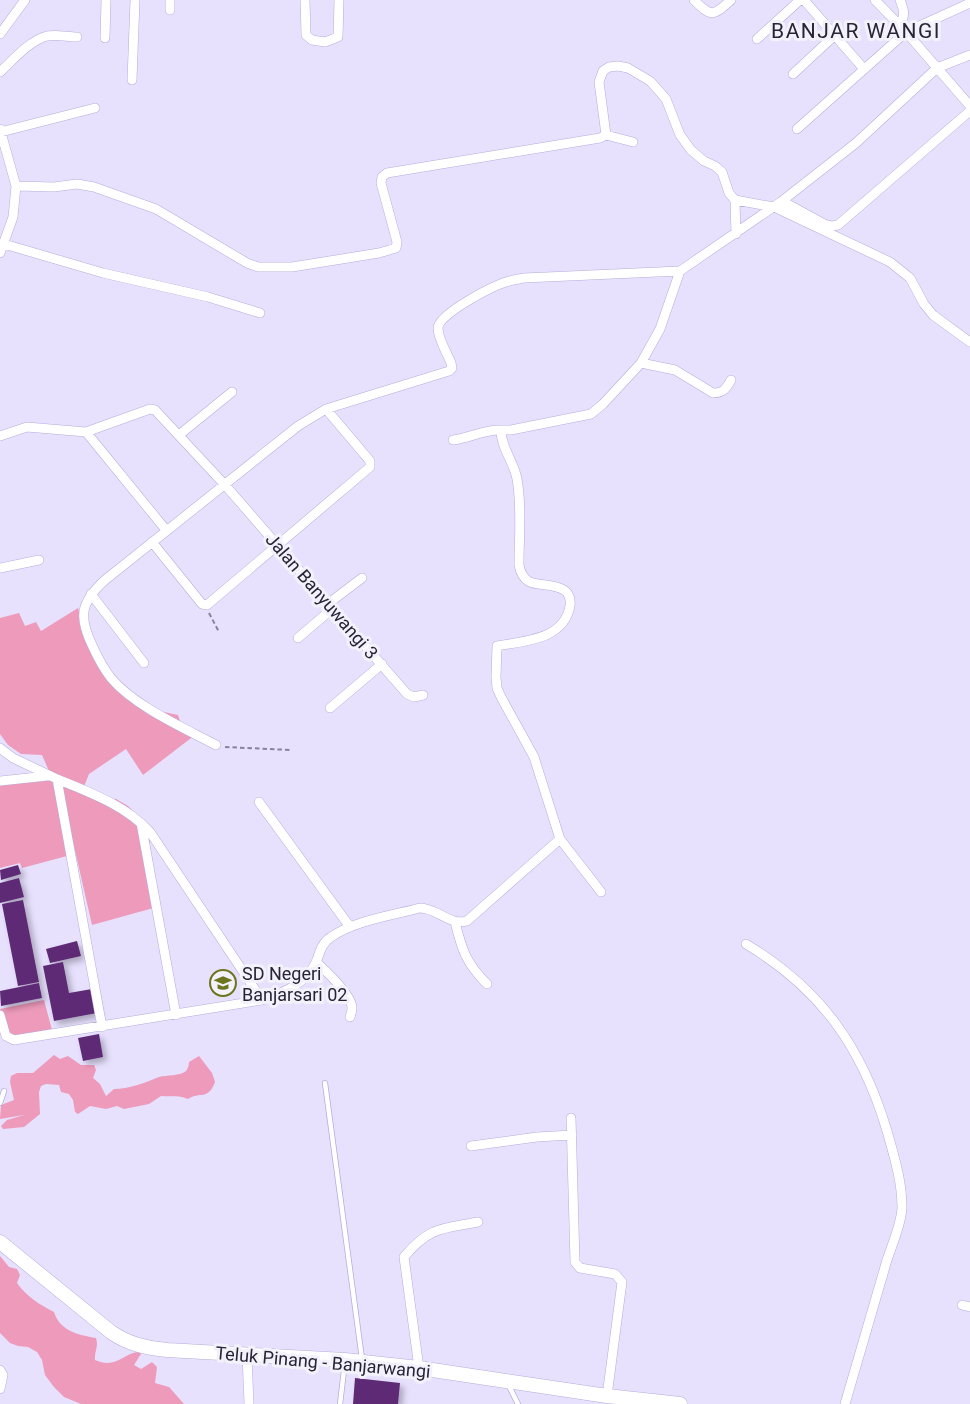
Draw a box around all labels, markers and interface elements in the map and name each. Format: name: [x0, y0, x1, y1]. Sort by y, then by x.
district label: BANJAR WANGI: [771, 19, 941, 43]
street label: Jalan Banyuwangi 3: [262, 529, 382, 663]
place label: SD Negeri Banjarsari 02: [242, 963, 347, 1005]
school or university icon: SD Negeri Banjarsari 02: [208, 968, 238, 998]
street label: Teluk Pinang - Banjarwangi: [215, 1342, 431, 1382]

